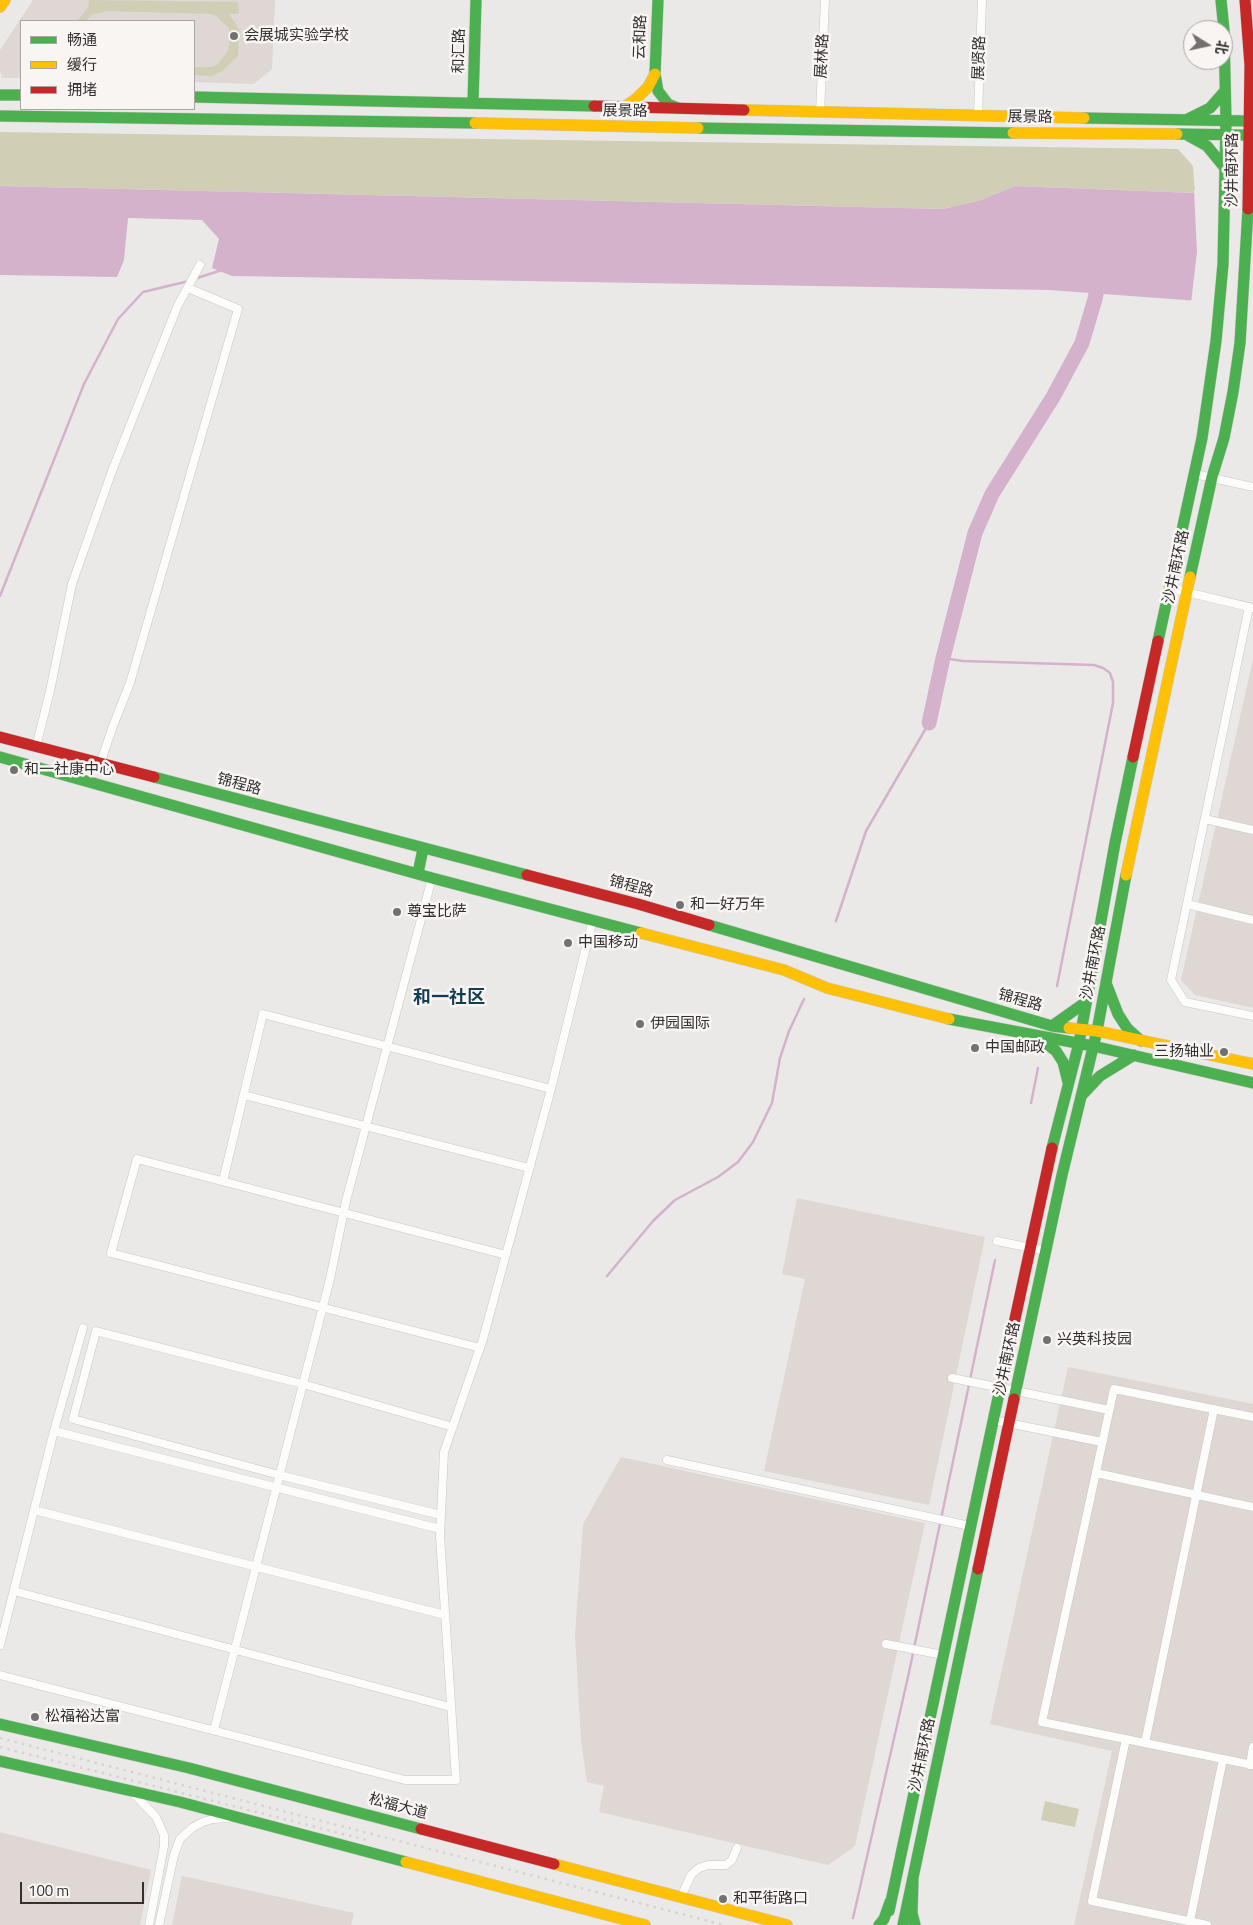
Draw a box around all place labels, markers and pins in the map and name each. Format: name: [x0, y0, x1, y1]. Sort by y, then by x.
place label: 会展城实验学校: [244, 27, 349, 45]
marker: 会展城实验学校: [228, 30, 240, 42]
place label: 和一社康中心: [24, 761, 114, 779]
marker: 和一社康中心: [8, 764, 20, 776]
place label: 和一好万年: [690, 896, 765, 914]
marker: 和一好万年: [674, 899, 686, 911]
place label: 尊宝比萨: [407, 903, 467, 921]
marker: 尊宝比萨: [391, 906, 403, 918]
place label: 中国移动: [578, 934, 638, 952]
marker: 中国移动: [562, 937, 574, 949]
place label: 伊园国际: [650, 1015, 710, 1033]
marker: 伊园国际: [634, 1018, 646, 1030]
place label: 中国邮政: [985, 1039, 1045, 1057]
marker: 中国邮政: [969, 1042, 981, 1054]
place label: 三扬轴业: [1154, 1043, 1214, 1061]
marker: 三扬轴业: [1218, 1046, 1230, 1058]
place label: 兴英科技园: [1057, 1331, 1132, 1349]
marker: 兴英科技园: [1041, 1334, 1053, 1346]
place label: 松福裕达富: [45, 1708, 120, 1726]
marker: 松福裕达富: [29, 1711, 41, 1723]
place label: 和平街路口: [733, 1890, 808, 1908]
marker: 和平街路口: [717, 1893, 729, 1905]

